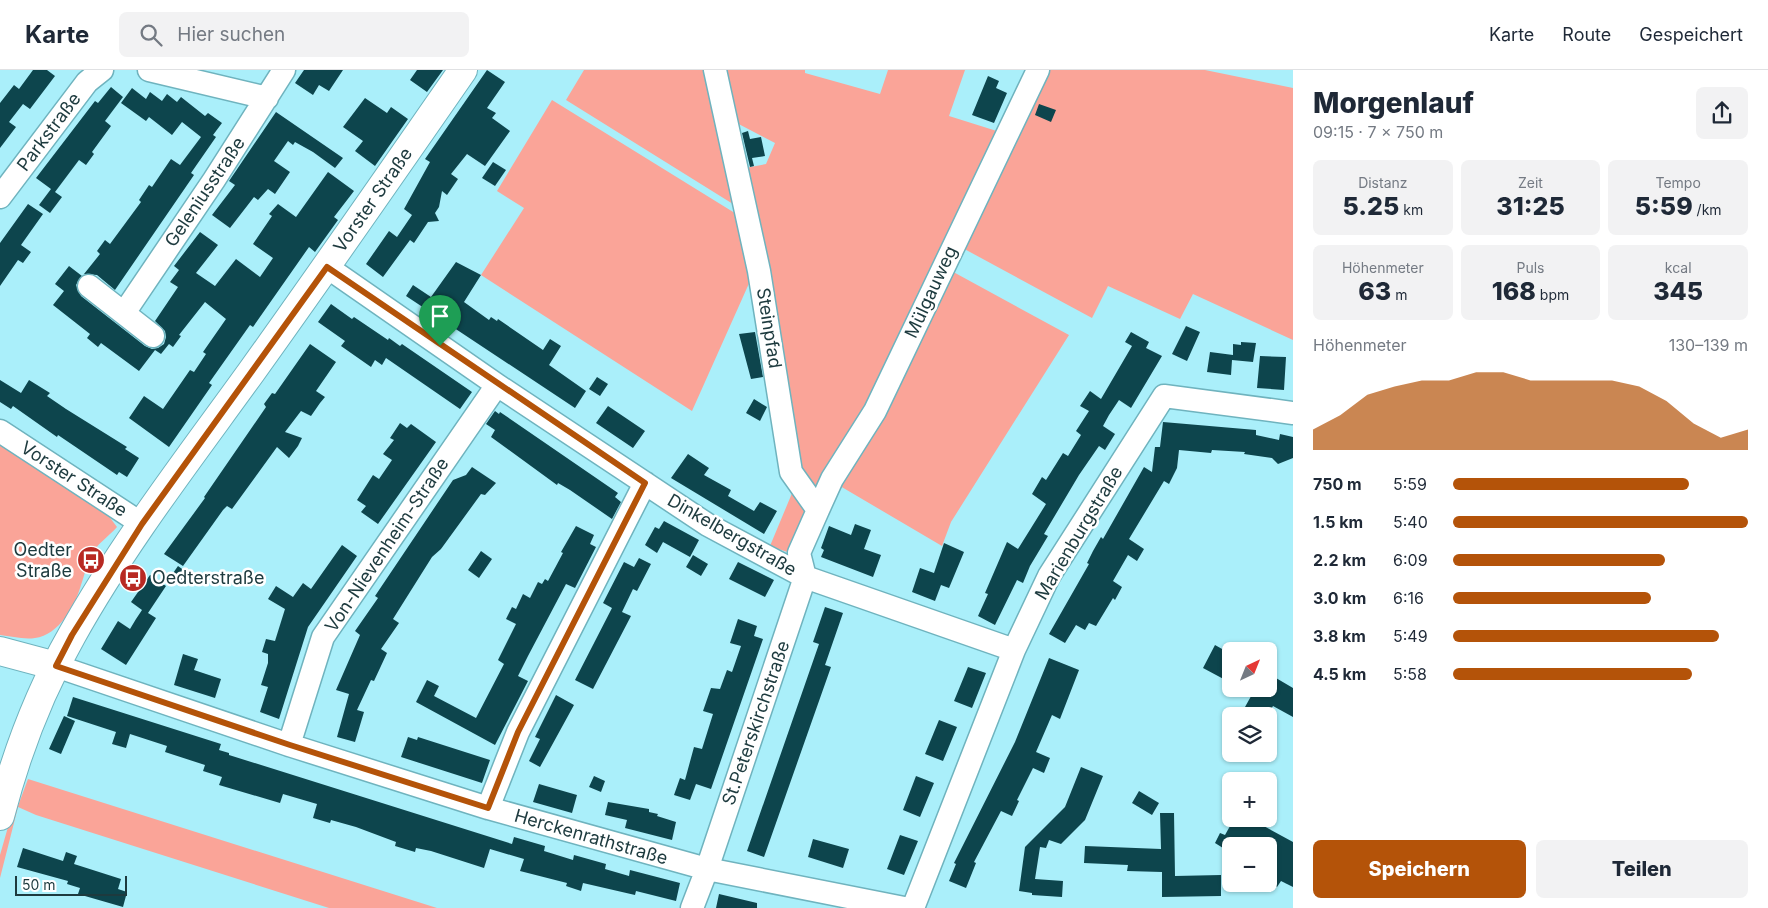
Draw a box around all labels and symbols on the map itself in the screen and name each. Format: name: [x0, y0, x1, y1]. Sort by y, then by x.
street label: Parkstraße: [12, 88, 85, 175]
street label: Geleniusstraße: [160, 133, 249, 251]
street label: Vorster Straße: [329, 144, 416, 256]
street label: Mülgauweg: [900, 242, 961, 341]
street label: Steinpfad: [753, 286, 786, 370]
pin: [419, 295, 461, 346]
street label: Vorster Straße: [17, 436, 131, 521]
street label: Von-Nievenheim-Straße: [320, 454, 453, 636]
street label: Marienburgstraße: [1030, 462, 1127, 603]
street label: Dinkelbergstraße: [664, 489, 800, 580]
place label: Oedter Straße: [13, 539, 72, 581]
bus stop icon: Oedter Straße: [76, 545, 106, 575]
bus stop icon: Oedterstraße: [118, 563, 148, 593]
place label: Oedterstraße: [152, 567, 264, 588]
street label: St.Peterskirchstraße: [718, 638, 794, 808]
north arrow: [1222, 642, 1278, 698]
street label: Herckenrathstraße: [512, 805, 670, 868]
scale bar: [15, 873, 128, 896]

